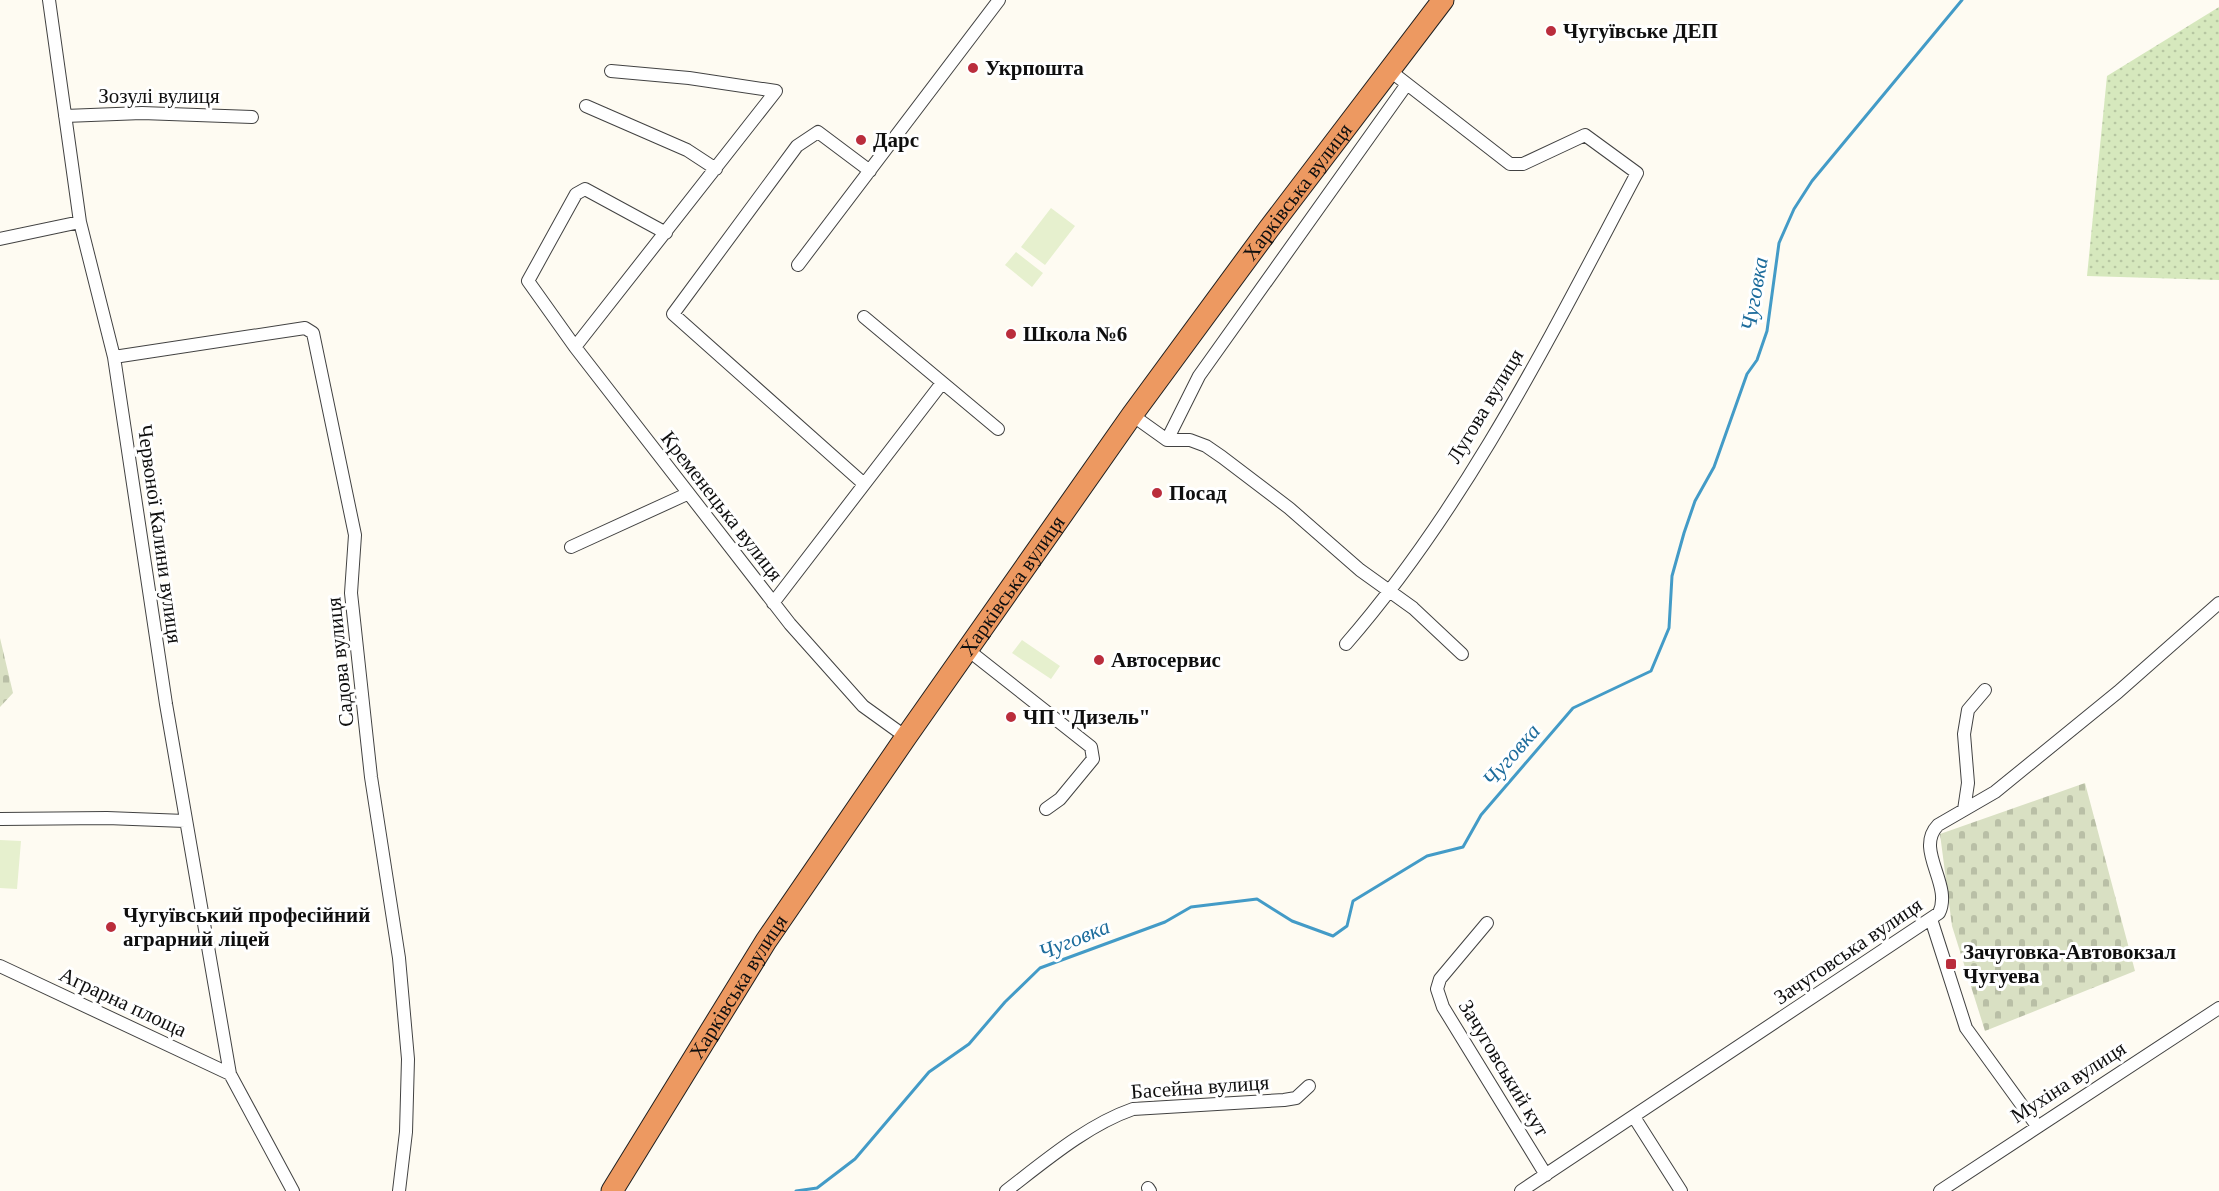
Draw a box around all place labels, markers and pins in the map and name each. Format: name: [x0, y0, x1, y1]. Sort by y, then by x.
place label: Чугуївське ДЕП: [1563, 19, 1718, 43]
marker: Чугуївське ДЕП: [1544, 24, 1558, 38]
place label: Укрпошта: [985, 56, 1084, 80]
marker: Укрпошта: [966, 61, 980, 75]
place label: Дарс: [873, 128, 919, 152]
marker: Дарс: [854, 133, 868, 147]
place label: Школа №6: [1023, 322, 1127, 346]
marker: Школа №6: [1004, 327, 1018, 341]
place label: Посад: [1169, 481, 1227, 505]
marker: Посад: [1150, 486, 1164, 500]
place label: Автосервис: [1111, 648, 1221, 672]
marker: Автосервис: [1092, 653, 1106, 667]
place label: ЧП "Дизель": [1023, 705, 1151, 729]
marker: ЧП "Дизель": [1004, 710, 1018, 724]
place label: Чугуївський професійний аграрний ліцей: [123, 903, 370, 951]
marker: Чугуївський професійний аграрний ліцей: [104, 920, 118, 934]
place label: Зачуговка-Автовокзал Чугуева: [1963, 940, 2176, 988]
marker: Зачуговка-Автовокзал Чугуева: [1944, 957, 1958, 971]

